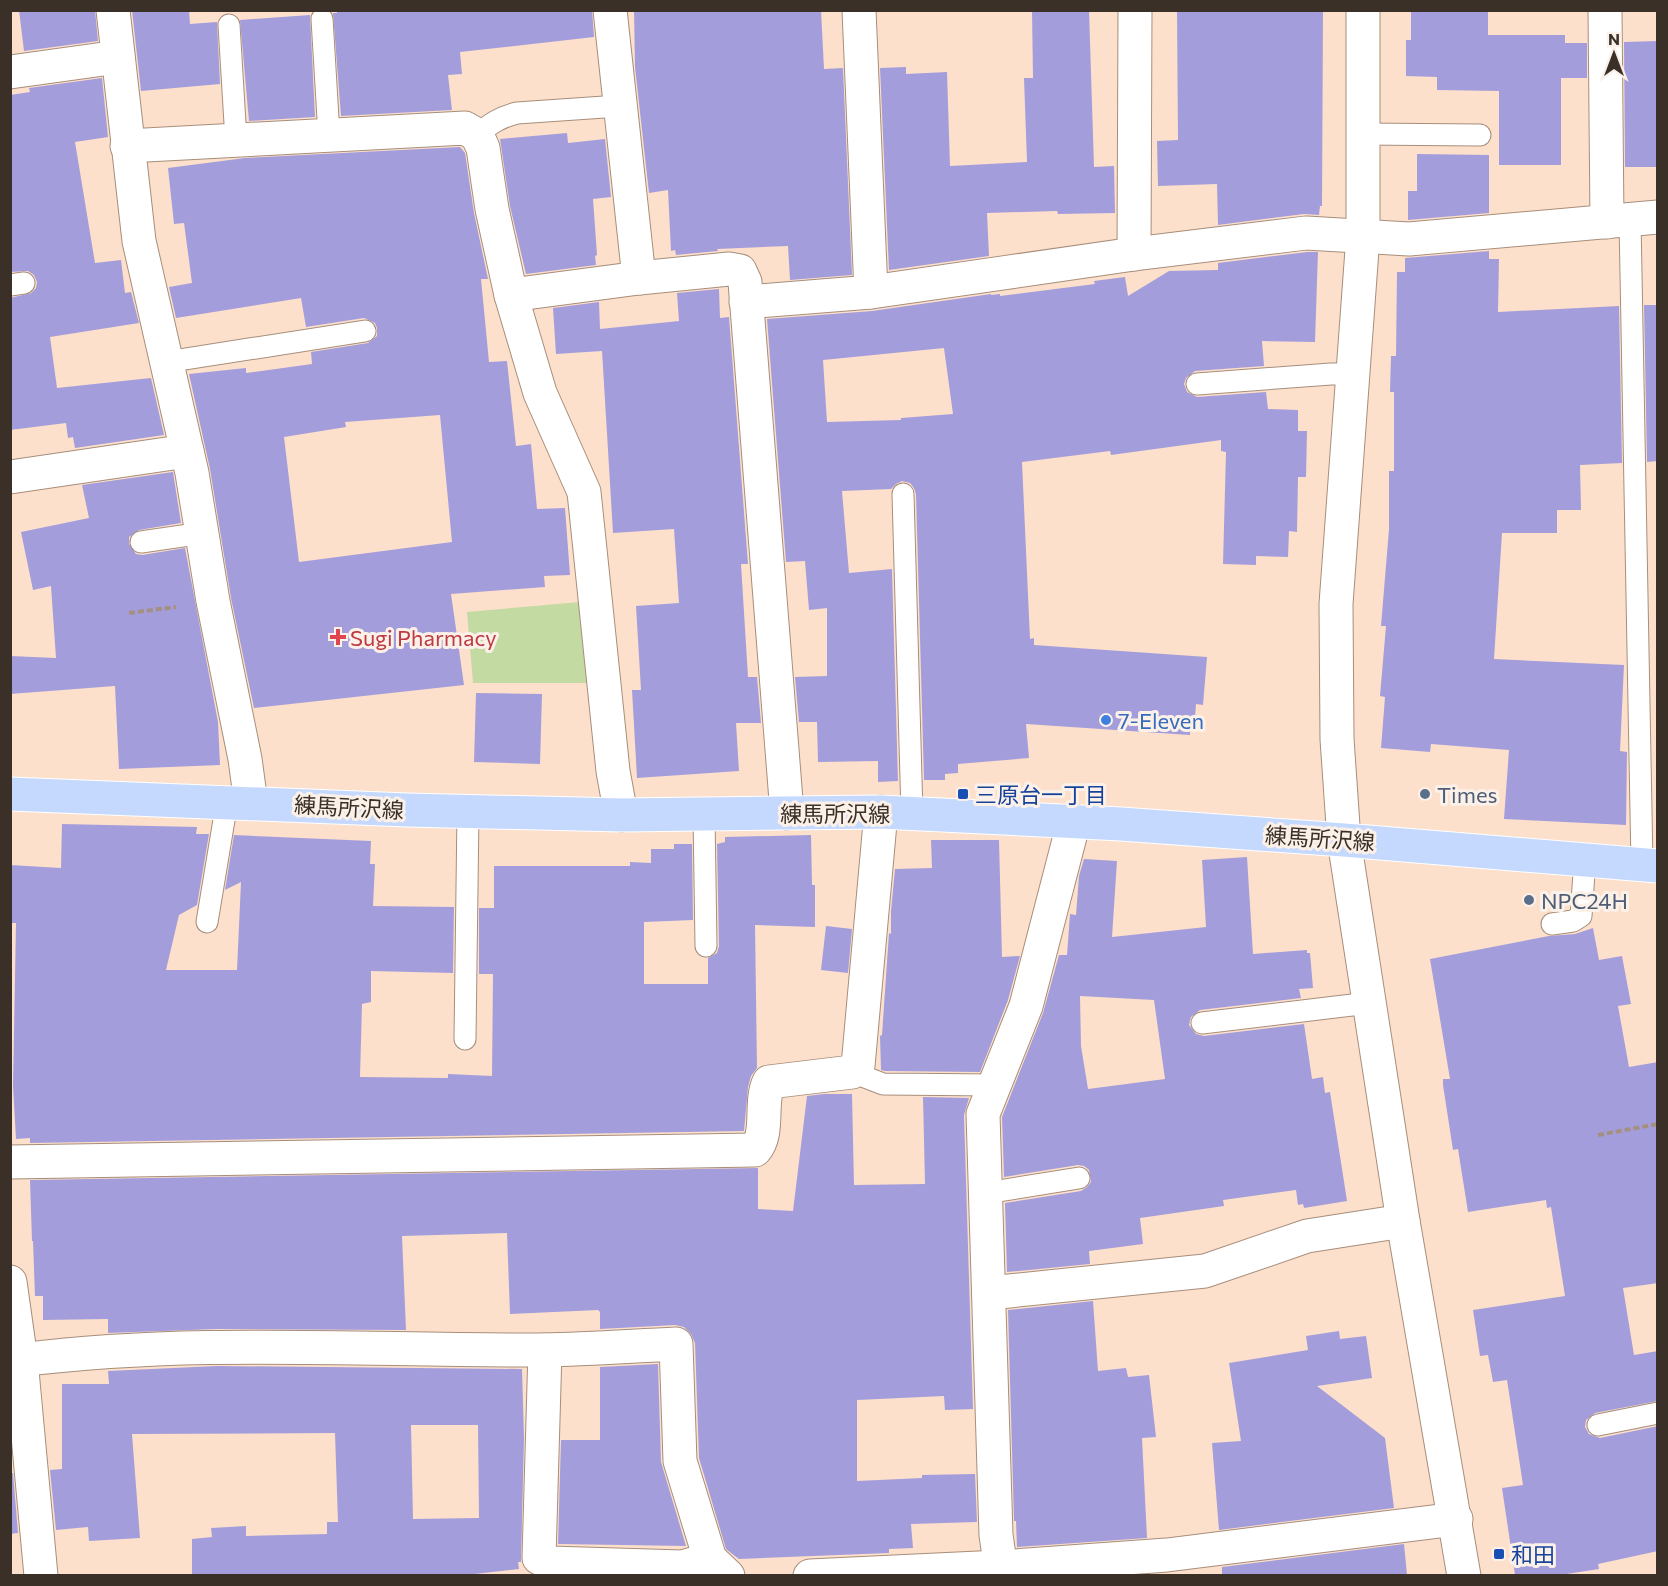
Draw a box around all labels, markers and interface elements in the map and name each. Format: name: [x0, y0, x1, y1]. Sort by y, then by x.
north arrow: [1584, 24, 1644, 84]
text: N: [1608, 29, 1620, 48]
place label: Sugi Pharmacy: [350, 624, 497, 651]
marker: Sugi Pharmacy: [331, 630, 345, 644]
place label: 7-Eleven: [1118, 707, 1204, 734]
marker: 7-Eleven: [1099, 713, 1113, 727]
place label: 三原台一丁目: [975, 781, 1107, 808]
place label: Times: [1437, 781, 1498, 808]
marker: 三原台一丁目: [956, 787, 970, 801]
marker: Times: [1418, 787, 1432, 801]
street label: 練馬所沢線: [293, 791, 405, 823]
street label: 練馬所沢線: [780, 800, 890, 827]
street label: 練馬所沢線: [1264, 821, 1376, 855]
place label: NPC24H: [1541, 887, 1628, 914]
marker: NPC24H: [1522, 893, 1536, 907]
place label: 和田: [1511, 1541, 1555, 1568]
marker: 和田: [1492, 1547, 1506, 1561]

